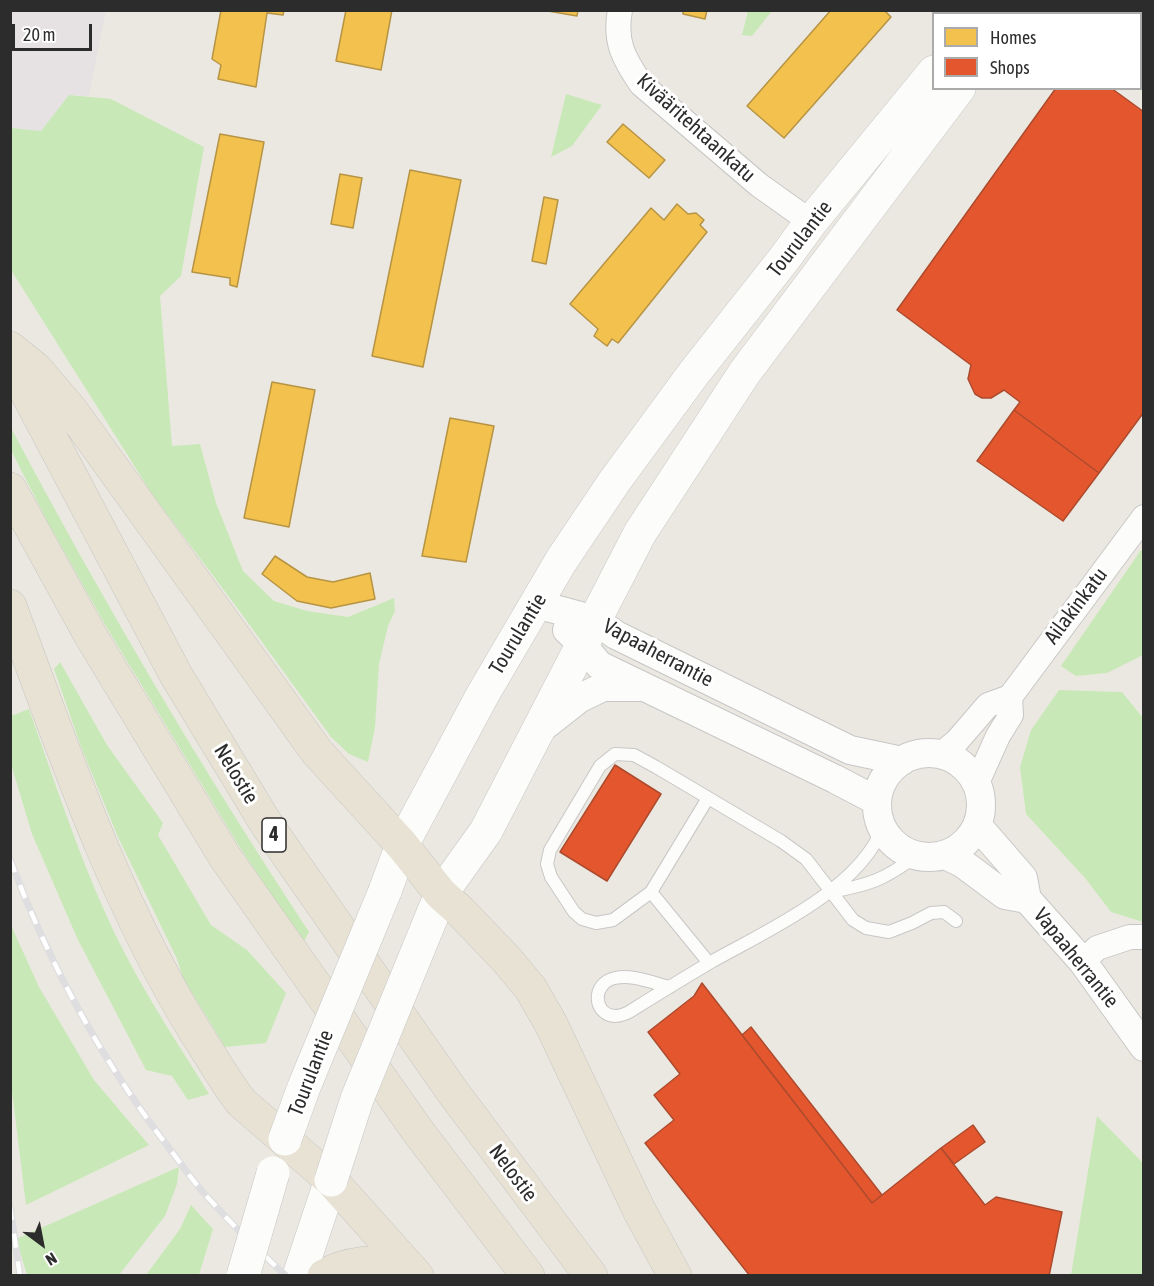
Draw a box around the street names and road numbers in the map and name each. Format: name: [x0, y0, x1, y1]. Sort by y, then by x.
street label: Kivääritehtaankatu: [632, 68, 760, 188]
street label: Tourulantie: [762, 196, 838, 282]
street label: Ailakinkatu: [1039, 563, 1113, 649]
street label: Tourulantie: [484, 589, 552, 679]
street label: Vapaaherrantie: [599, 613, 717, 693]
street label: Nelostie: [208, 740, 264, 808]
road number: 4: [262, 818, 286, 852]
street label: Vapaaherrantie: [1028, 903, 1124, 1013]
street label: Tourulantie: [283, 1026, 339, 1120]
street label: Nelostie: [483, 1139, 543, 1207]

